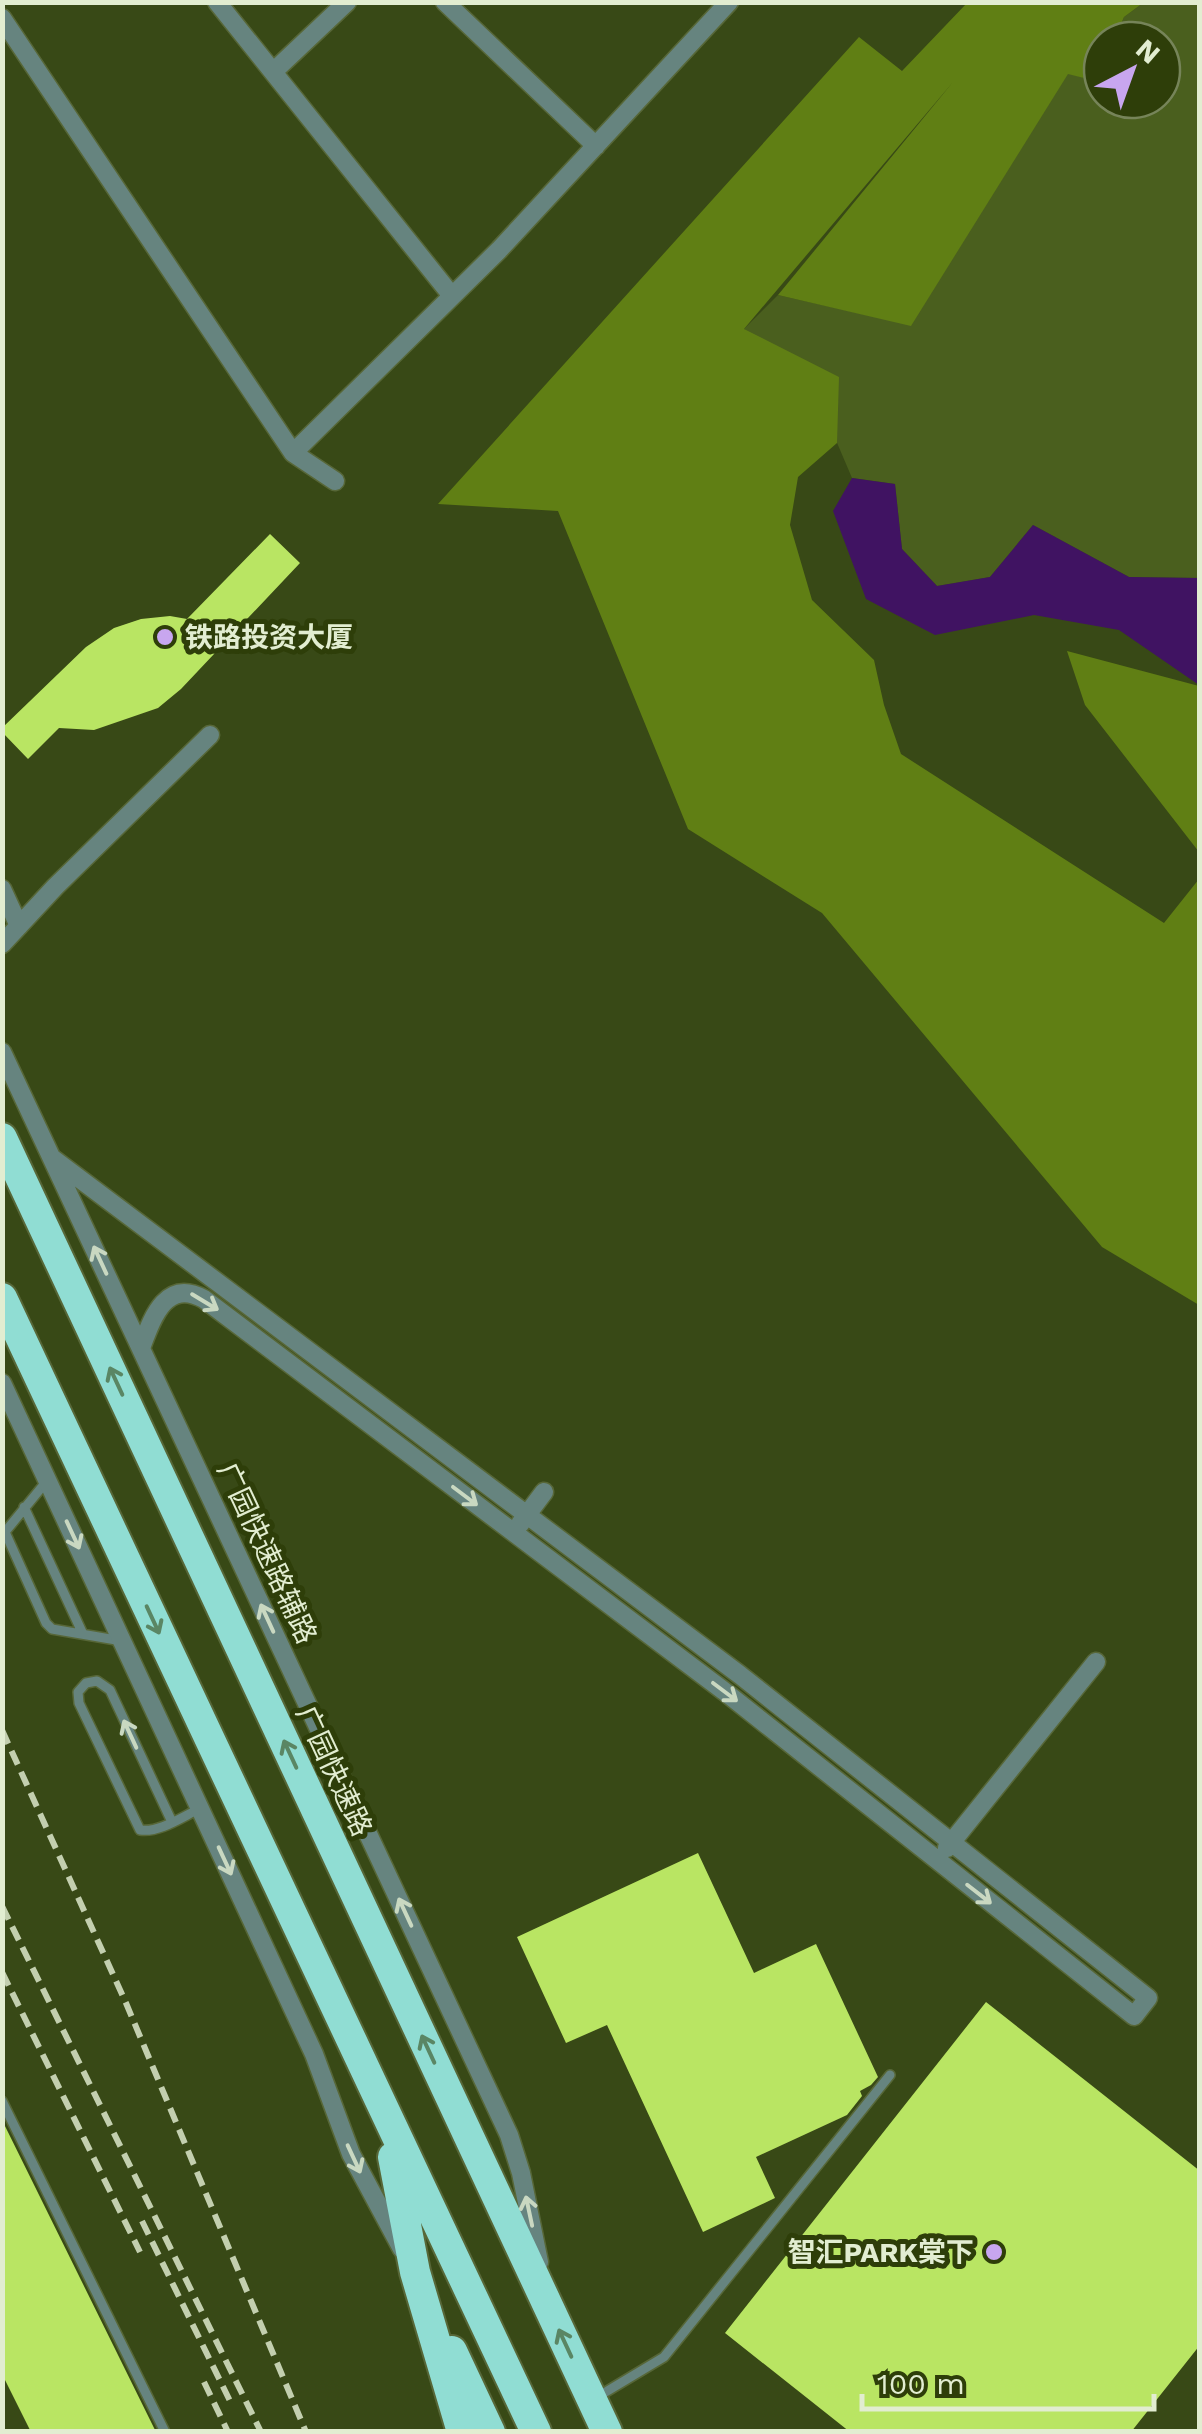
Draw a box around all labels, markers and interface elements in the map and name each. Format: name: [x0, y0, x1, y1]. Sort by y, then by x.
north arrow: [1082, 20, 1182, 120]
text: N: [1129, 32, 1167, 71]
place label: 铁路投资大厦: [185, 621, 353, 654]
marker: 铁路投资大厦: [154, 626, 176, 648]
one-way arrow: [89, 1246, 108, 1276]
one-way arrow: [190, 1292, 219, 1312]
one-way arrow: [105, 1367, 124, 1397]
street label: 广园快速路辅路: [211, 1457, 323, 1649]
one-way arrow: [451, 1486, 478, 1507]
one-way arrow: [65, 1519, 84, 1549]
one-way arrow: [257, 1603, 275, 1634]
one-way arrow: [144, 1605, 163, 1635]
one-way arrow: [711, 1681, 738, 1702]
street label: 广园快速路: [289, 1701, 379, 1841]
one-way arrow: [120, 1719, 139, 1749]
one-way arrow: [280, 1740, 298, 1770]
one-way arrow: [217, 1846, 236, 1876]
one-way arrow: [966, 1882, 992, 1904]
one-way arrow: [394, 1898, 413, 1928]
one-way arrow: [417, 2035, 436, 2065]
one-way arrow: [345, 2144, 364, 2174]
one-way arrow: [518, 2196, 537, 2228]
place label: 智汇PARK棠下: [788, 2236, 974, 2269]
marker: 智汇PARK棠下: [983, 2241, 1005, 2263]
one-way arrow: [555, 2329, 574, 2359]
scale bar: [862, 2349, 1154, 2411]
text: 100 m: [877, 2366, 965, 2401]

